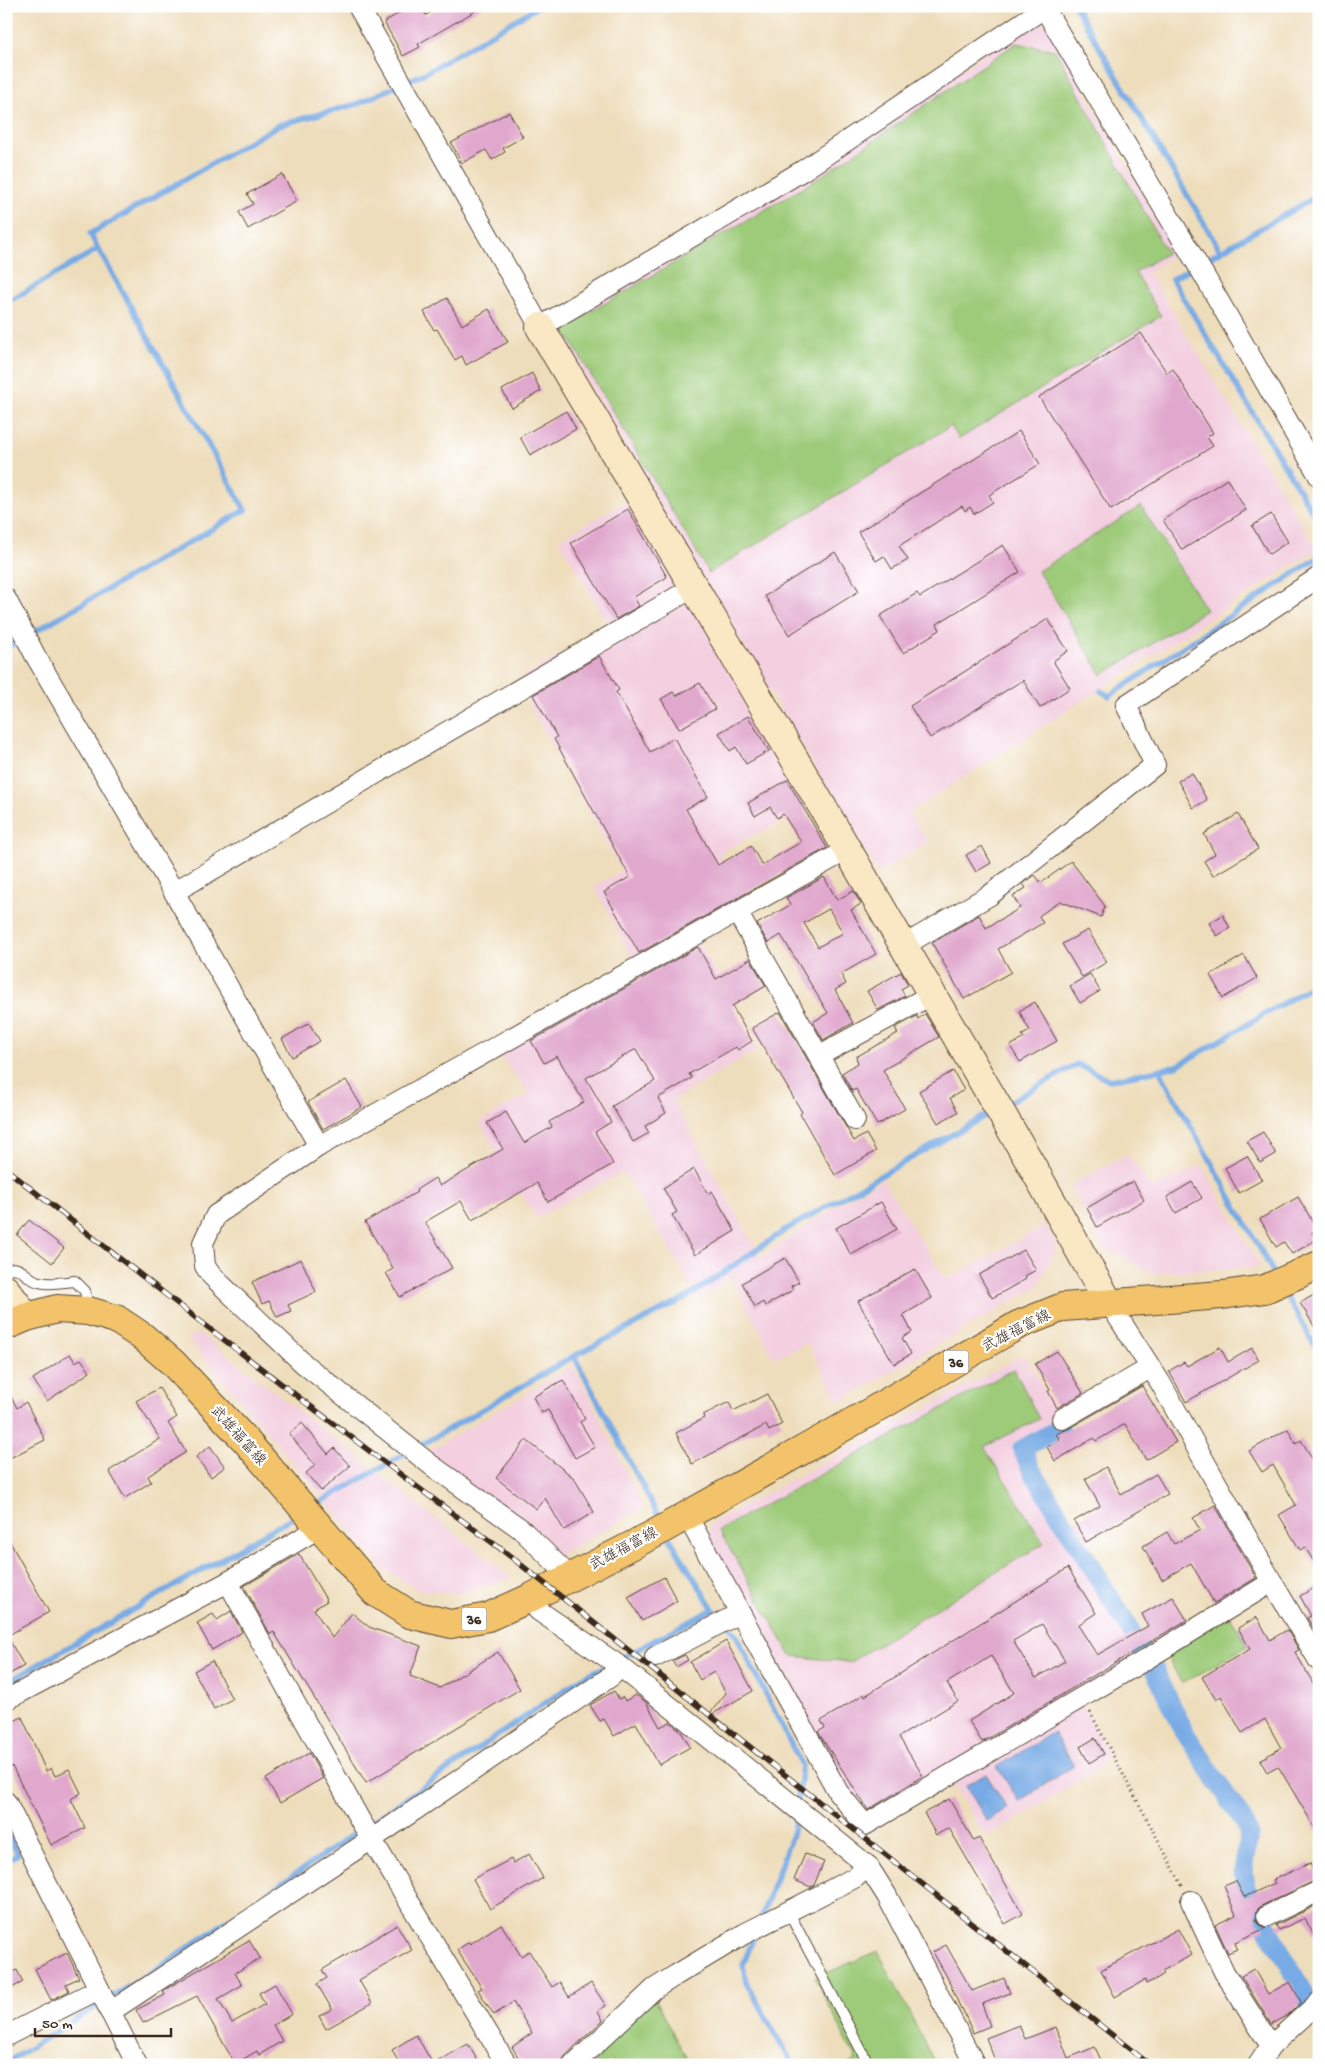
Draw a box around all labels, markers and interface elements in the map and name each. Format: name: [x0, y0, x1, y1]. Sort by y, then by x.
street label: 武雄福富線: [979, 1306, 1054, 1357]
road number: 36: [944, 1350, 968, 1374]
street label: 武雄福富線: [206, 1402, 270, 1470]
street label: 武雄福富線: [586, 1523, 661, 1575]
road number: 36: [462, 1608, 486, 1630]
scale bar: [35, 2006, 171, 2038]
text: 50 m: [42, 2016, 73, 2034]

